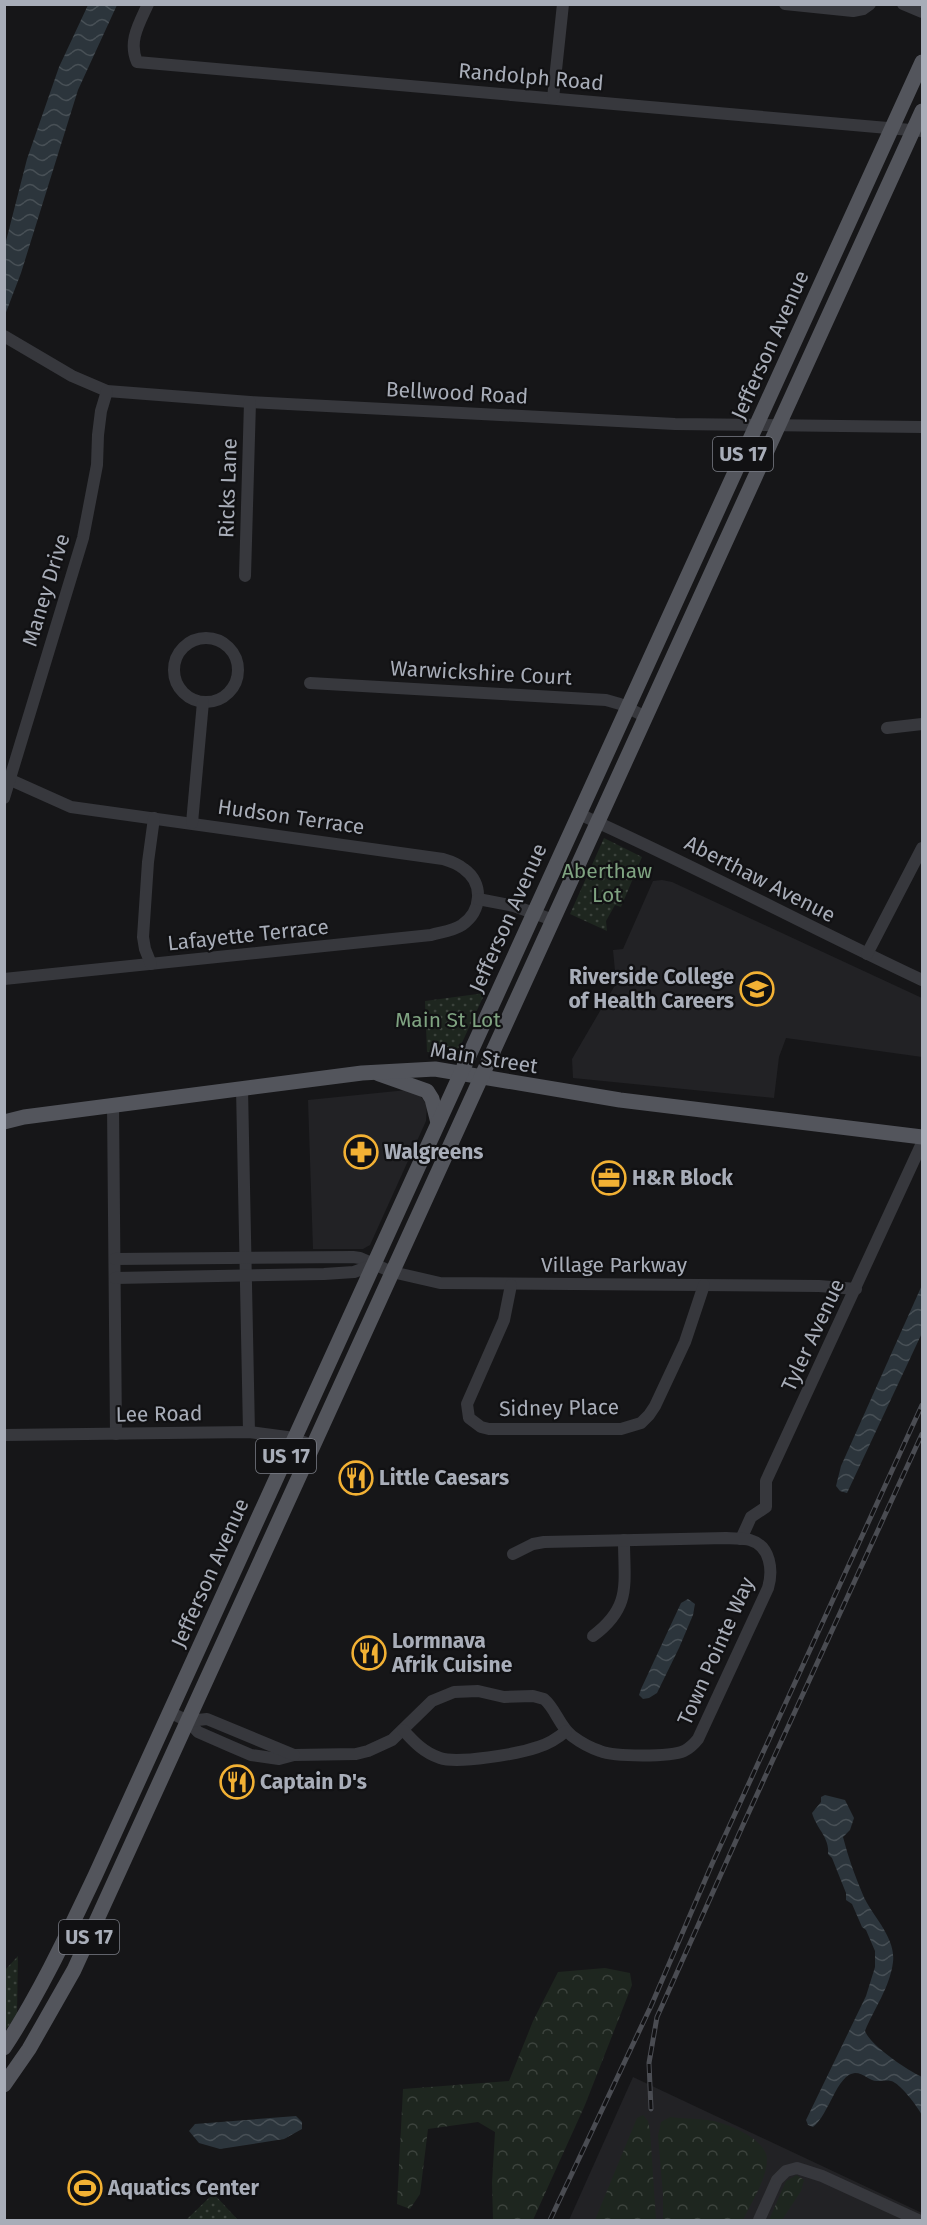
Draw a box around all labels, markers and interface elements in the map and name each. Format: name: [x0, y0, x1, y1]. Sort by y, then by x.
street label: Randolph Road: [457, 58, 605, 96]
street label: Jefferson Avenue: [725, 266, 815, 424]
street label: Bellwood Road: [385, 376, 529, 410]
road number: US 17: [713, 437, 773, 471]
street label: Ricks Lane: [213, 438, 243, 538]
street label: Maney Drive: [17, 530, 75, 650]
street label: Warwickshire Court: [389, 655, 573, 691]
street label: Hudson Terrace: [216, 794, 366, 840]
street label: Aberthaw Avenue: [680, 830, 840, 928]
street label: Jefferson Avenue: [463, 839, 553, 997]
park label: Aberthaw Lot: [562, 858, 652, 908]
street label: Lafayette Terrace: [166, 914, 330, 956]
place label: Riverside College of Health Careers: [569, 964, 734, 1014]
school or university icon: Riverside College of Health Careers: [739, 971, 775, 1007]
park label: Main St Lot: [395, 1007, 501, 1033]
street label: Main Street: [428, 1037, 540, 1079]
pharmacy icon: Walgreens: [343, 1134, 379, 1170]
place label: Walgreens: [384, 1139, 484, 1165]
office icon: H&R Block: [591, 1160, 627, 1196]
place label: H&R Block: [632, 1165, 733, 1191]
street label: Village Parkway: [541, 1252, 688, 1278]
street label: Tyler Avenue: [776, 1275, 850, 1395]
street label: Sidney Place: [499, 1394, 619, 1422]
street label: Lee Road: [115, 1400, 203, 1428]
road number: US 17: [256, 1439, 316, 1473]
restaurant icon: Little Caesars: [338, 1460, 374, 1496]
place label: Little Caesars: [379, 1465, 509, 1491]
street label: Jefferson Avenue: [165, 1494, 255, 1652]
street label: Town Pointe Way: [672, 1572, 761, 1729]
place label: Lormnava Afrik Cuisine: [391, 1628, 513, 1678]
restaurant icon: Lormnava Afrik Cuisine: [351, 1635, 387, 1671]
restaurant icon: Captain D's: [219, 1764, 255, 1800]
place label: Captain D's: [260, 1769, 367, 1795]
road number: US 17: [59, 1920, 119, 1954]
sports icon: Aquatics Center: [67, 2170, 103, 2206]
place label: Aquatics Center: [107, 2175, 259, 2201]

